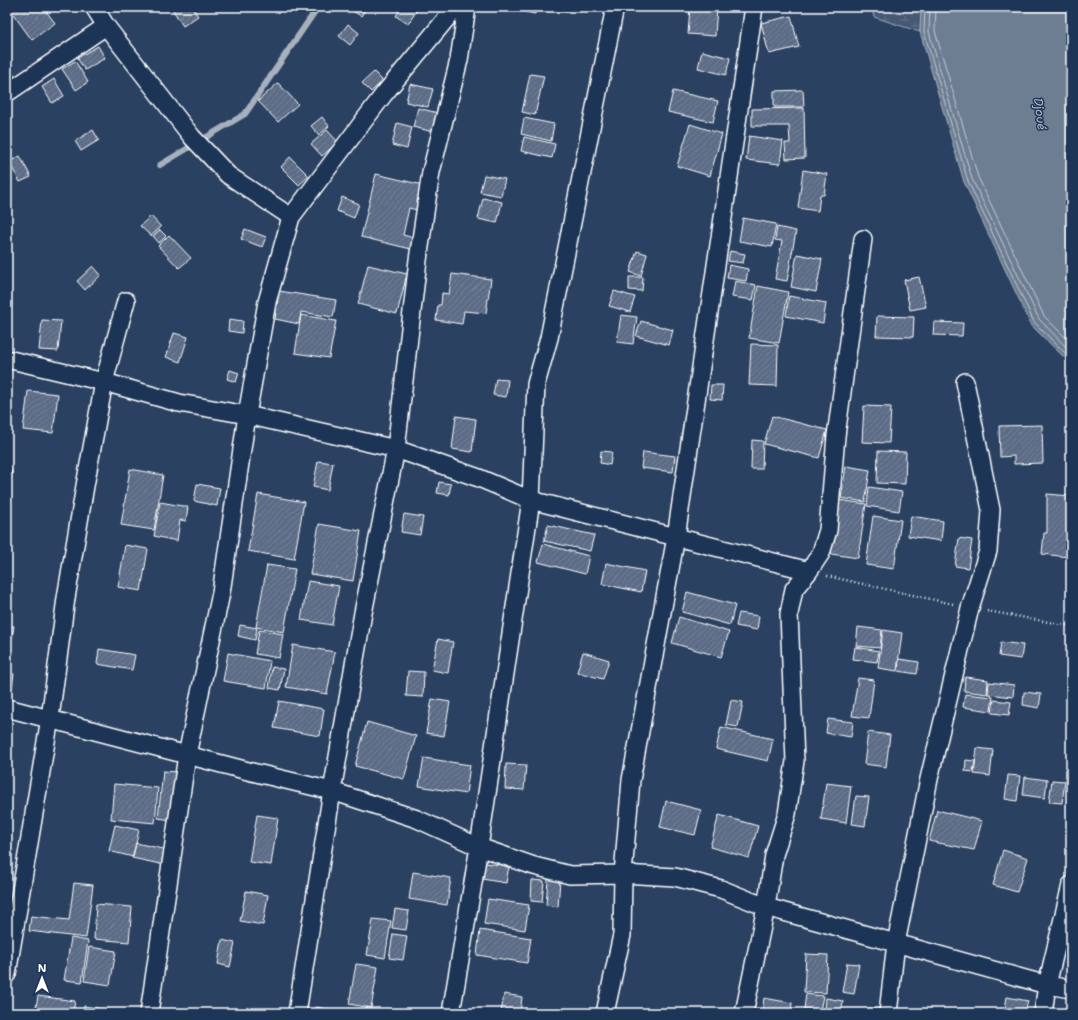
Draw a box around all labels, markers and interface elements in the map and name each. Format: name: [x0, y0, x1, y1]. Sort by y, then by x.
water label: Djoué: [1030, 97, 1050, 131]
north arrow: [22, 958, 62, 998]
text: N: [38, 961, 47, 976]

